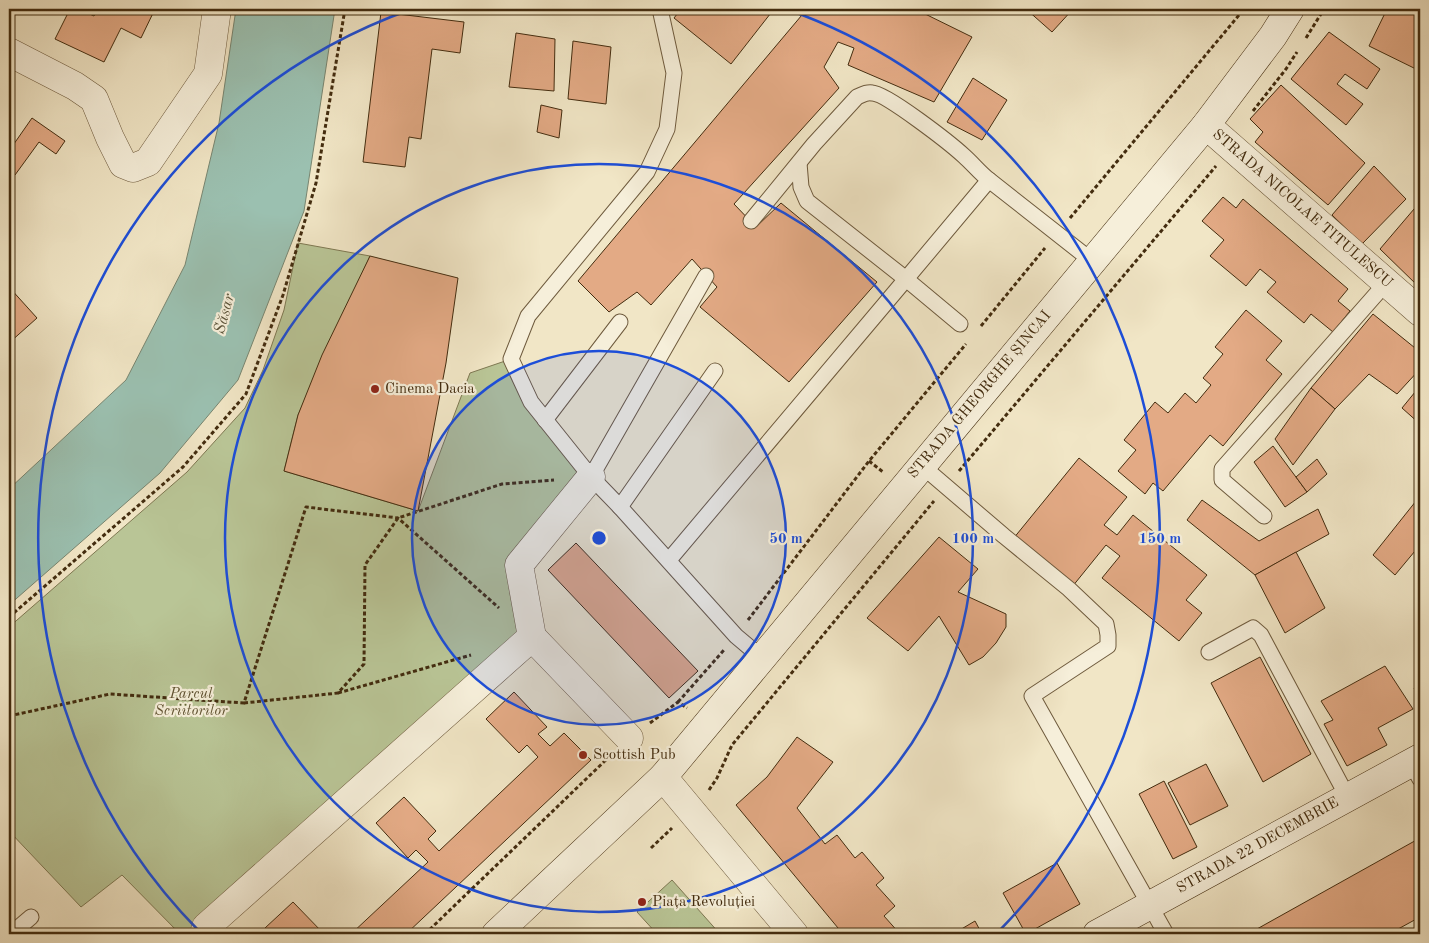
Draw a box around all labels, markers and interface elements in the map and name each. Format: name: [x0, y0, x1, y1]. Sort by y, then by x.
street label: STRADA NICOLAE TITULESCU: [1209, 127, 1395, 291]
water label: Săsar: [212, 291, 238, 336]
street label: STRADA GHEORGHE ȘINCAI: [906, 308, 1054, 482]
place label: Cinema Dacia: [385, 382, 475, 397]
marker: Cinema Dacia: [369, 383, 381, 395]
centre of rings: [590, 529, 608, 547]
text: 50 m: [769, 532, 803, 547]
text: 100 m: [952, 532, 994, 547]
text: 150 m: [1139, 532, 1181, 547]
park label: Parcul Scriitorilor: [154, 687, 228, 719]
place label: Scottish Pub: [593, 748, 676, 763]
marker: Scottish Pub: [577, 749, 589, 761]
street label: STRADA 22 DECEMBRIE: [1175, 795, 1341, 897]
place label: Piața Revoluției: [652, 895, 755, 910]
marker: Piața Revoluției: [636, 896, 648, 908]

